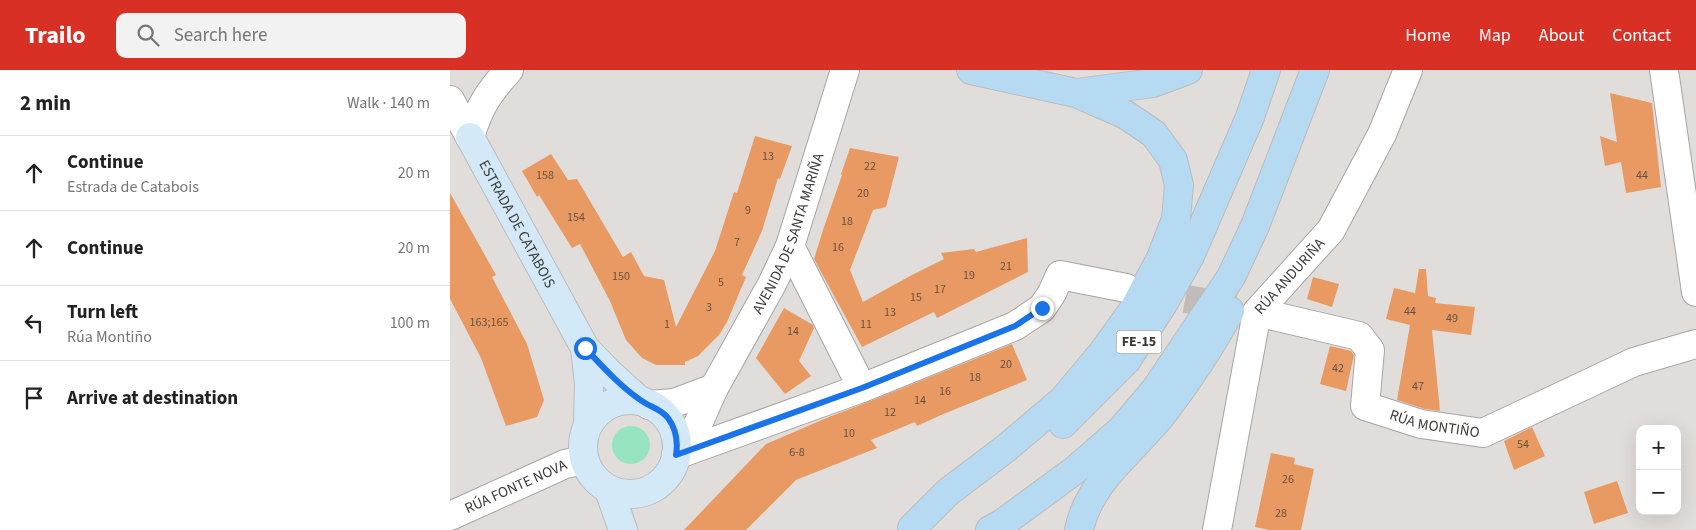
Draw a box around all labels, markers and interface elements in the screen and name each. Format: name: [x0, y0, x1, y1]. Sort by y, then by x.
search box: [116, 13, 466, 58]
text: Trailo: [25, 18, 86, 53]
icon: search: [134, 21, 162, 49]
text: Search here: [174, 22, 267, 49]
text: Home: [1405, 23, 1451, 48]
text: Map: [1479, 23, 1511, 48]
text: About: [1539, 23, 1584, 48]
text: Contact: [1612, 23, 1671, 48]
text: 2 min: [20, 88, 71, 118]
text: Walk · 140 m: [347, 92, 430, 114]
house number: 13: [762, 148, 774, 165]
text: Continue: [67, 149, 144, 176]
street label: AVENIDA DE SANTA MARIÑA: [747, 150, 829, 318]
street label: ESTRADA DE CATABOIS: [474, 156, 561, 292]
house number: 22: [864, 158, 876, 175]
icon: ahead: [20, 159, 48, 187]
text: 20 m: [398, 162, 430, 184]
house number: 158: [536, 167, 554, 184]
house number: 44: [1636, 167, 1648, 184]
text: Estrada de Catabois: [67, 176, 199, 198]
house number: 20: [857, 185, 869, 202]
house number: 9: [745, 202, 751, 219]
house number: 154: [567, 209, 585, 226]
house number: 18: [841, 213, 853, 230]
street label: RÚA ANDURIÑA: [1249, 233, 1330, 319]
icon: ahead: [20, 234, 48, 262]
house number: 7: [734, 234, 740, 251]
text: Continue: [67, 235, 144, 262]
text: 20 m: [398, 237, 430, 259]
house number: 16: [832, 239, 844, 256]
house number: 21: [1000, 258, 1012, 275]
house number: 19: [963, 267, 975, 284]
house number: 150: [612, 268, 630, 285]
house number: 5: [718, 274, 724, 291]
house number: 17: [934, 281, 946, 298]
house number: 15: [910, 289, 922, 306]
route end: [1031, 297, 1054, 320]
text: Turn left: [67, 299, 138, 326]
house number: 3: [706, 299, 712, 316]
house number: 44: [1404, 303, 1416, 320]
house number: 13: [884, 304, 896, 321]
icon: left: [20, 309, 48, 337]
house number: 49: [1446, 310, 1458, 327]
text: 100 m: [390, 312, 430, 334]
house number: 163;165: [470, 314, 508, 331]
house number: 1: [664, 316, 670, 333]
house number: 11: [860, 316, 872, 333]
house number: 14: [787, 323, 799, 340]
text: Rúa Montiño: [67, 326, 152, 348]
road number: FE-15: [1116, 330, 1162, 354]
route start: [574, 337, 597, 360]
house number: 20: [1000, 356, 1012, 373]
house number: 42: [1332, 360, 1344, 377]
house number: 18: [969, 369, 981, 386]
house number: 47: [1412, 378, 1424, 395]
house number: 16: [939, 383, 951, 400]
icon: arrive: [20, 384, 48, 412]
text: Arrive at destination: [67, 385, 238, 412]
house number: 14: [914, 392, 926, 409]
house number: 12: [884, 404, 896, 421]
street label: RÚA MONTIÑO: [1387, 404, 1481, 443]
house number: 10: [843, 425, 855, 442]
map controls: [1636, 425, 1681, 515]
button: +: [1636, 425, 1681, 470]
house number: 54: [1517, 436, 1529, 453]
house number: 6-8: [789, 444, 805, 461]
street label: RÚA FONTE NOVA: [461, 454, 571, 519]
button: −: [1636, 470, 1681, 515]
house number: 26: [1282, 471, 1294, 488]
house number: 28: [1275, 505, 1287, 522]

